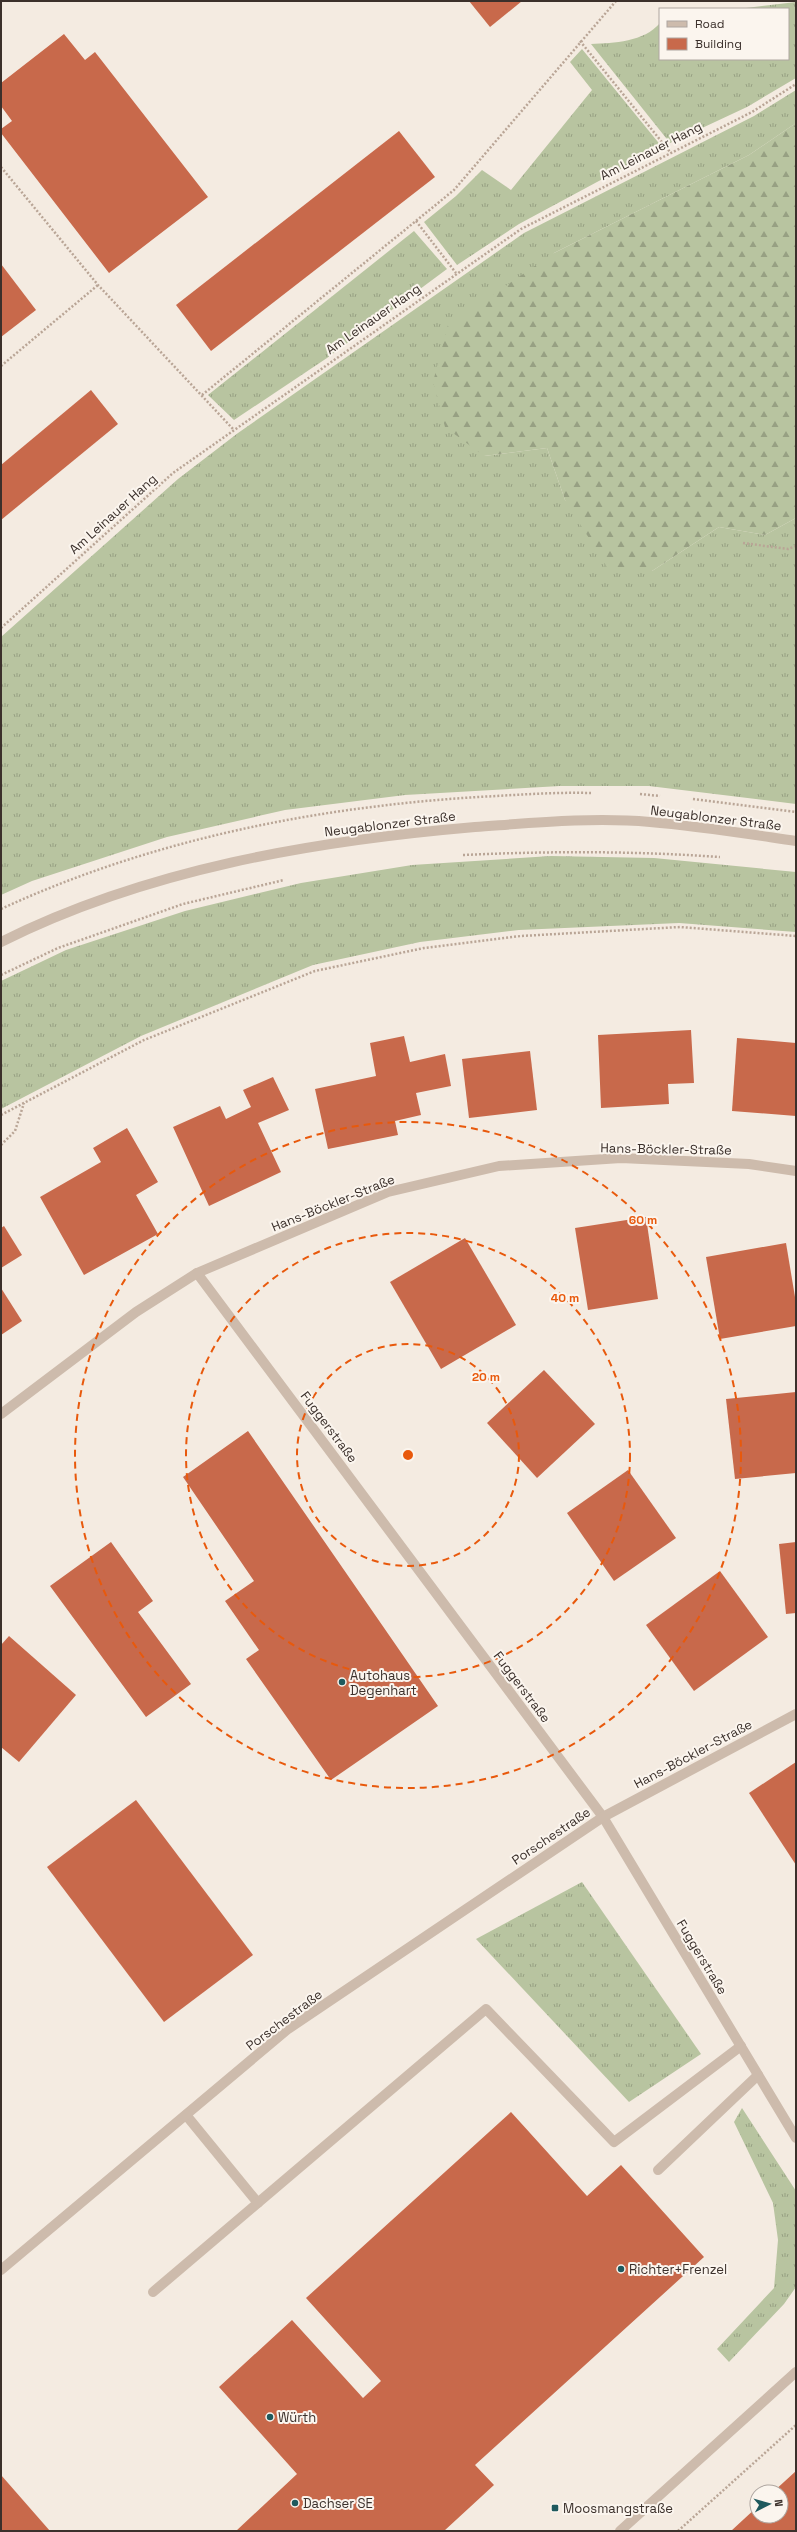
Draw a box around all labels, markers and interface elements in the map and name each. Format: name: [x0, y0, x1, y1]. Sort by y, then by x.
legend: [659, 8, 789, 60]
text: Road: [695, 16, 724, 32]
text: Building: [695, 36, 742, 52]
street label: Am Leinauer Hang: [597, 118, 705, 184]
street label: Am Leinauer Hang: [322, 280, 424, 358]
street label: Am Leinauer Hang: [66, 470, 160, 558]
street label: Neugablonzer Straße: [649, 802, 783, 834]
street label: Neugablonzer Straße: [323, 808, 457, 840]
street label: Hans-Böckler-Straße: [600, 1139, 732, 1159]
street label: Hans-Böckler-Straße: [269, 1170, 397, 1236]
text: 60 m: [629, 1212, 657, 1228]
text: 40 m: [551, 1290, 579, 1306]
text: 20 m: [472, 1369, 500, 1385]
street label: Fuggerstraße: [297, 1388, 361, 1466]
centre of rings: [401, 1448, 415, 1462]
street label: Fuggerstraße: [490, 1648, 554, 1726]
place label: Autohaus Degenhart: [350, 1667, 417, 1699]
marker: Autohaus Degenhart: [337, 1677, 347, 1687]
street label: Hans-Böckler-Straße: [631, 1716, 755, 1792]
street label: Porschestraße: [508, 1803, 594, 1869]
street label: Fuggerstraße: [673, 1916, 731, 1998]
street label: Porschestraße: [242, 1986, 326, 2054]
place label: Richter+Frenzel: [629, 2261, 727, 2278]
marker: Richter+Frenzel: [616, 2264, 626, 2274]
place label: Würth: [278, 2409, 316, 2426]
marker: Würth: [265, 2412, 275, 2422]
north arrow: [749, 2484, 789, 2524]
place label: Dachser SE: [303, 2495, 373, 2512]
marker: Dachser SE: [290, 2498, 300, 2508]
text: N: [772, 2499, 786, 2507]
place label: Moosmangstraße: [563, 2500, 673, 2517]
marker: Moosmangstraße: [550, 2503, 560, 2513]

